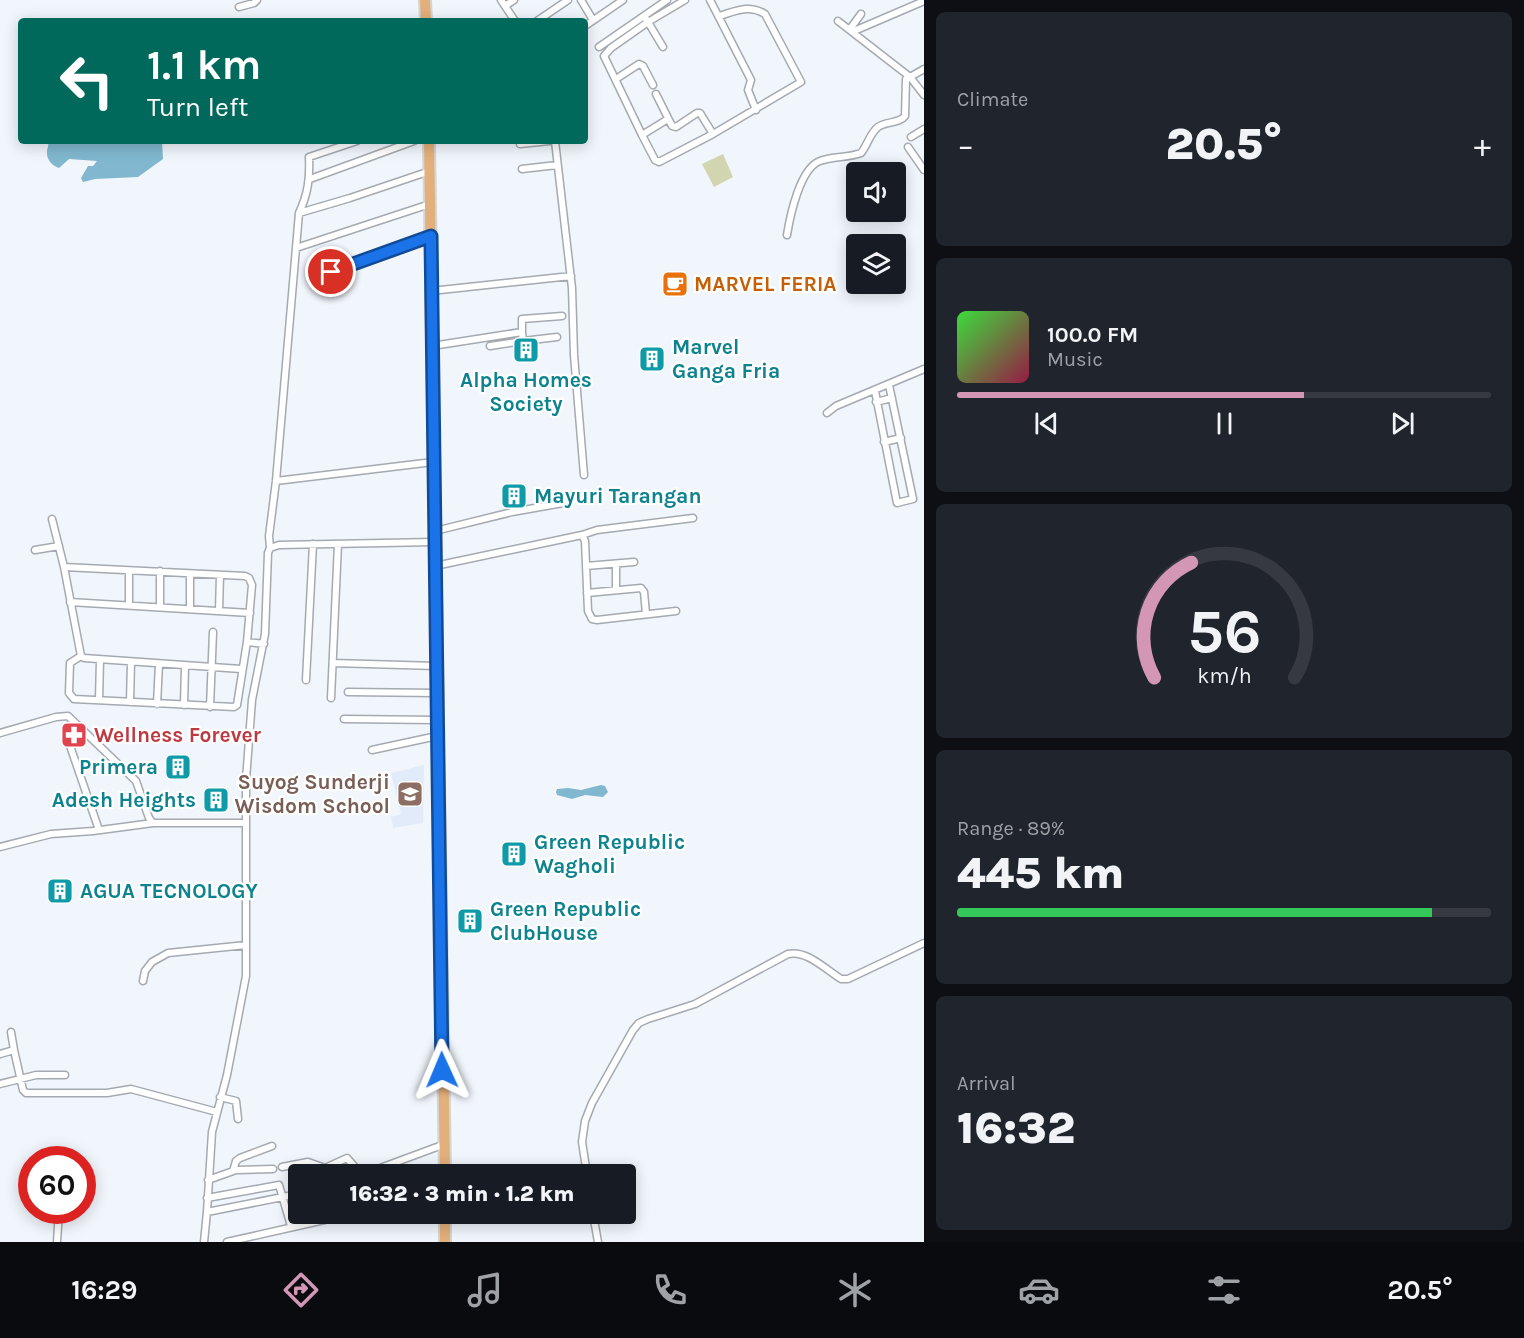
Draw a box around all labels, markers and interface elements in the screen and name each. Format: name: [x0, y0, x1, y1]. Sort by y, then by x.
text: 1.1 km: [147, 40, 261, 90]
icon: left: [48, 42, 126, 120]
text: Climate: [957, 88, 1028, 111]
text: Turn left: [147, 91, 248, 123]
text: 20.5°: [1166, 118, 1282, 170]
text: −: [957, 126, 974, 164]
text: +: [1474, 126, 1491, 164]
map controls: [846, 162, 906, 294]
button: sound: [846, 162, 906, 222]
button: layers: [846, 234, 906, 294]
pin: [305, 246, 356, 297]
icon: arrive: [314, 255, 347, 288]
cafe icon: MARVEL FERIA: [660, 269, 690, 299]
place label: MARVEL FERIA: [694, 272, 837, 296]
text: 100.0 FM: [1047, 322, 1138, 348]
building icon: Alpha Homes Society: [511, 335, 541, 365]
place label: Marvel Ganga Fria: [672, 335, 780, 383]
building icon: Marvel Ganga Fria: [637, 344, 667, 374]
text: Music: [1047, 348, 1103, 371]
place label: Alpha Homes Society: [460, 368, 592, 416]
icon: previous: [1030, 407, 1063, 440]
icon: pause: [1208, 407, 1241, 440]
icon: next: [1386, 407, 1419, 440]
building icon: Mayuri Tarangan: [499, 481, 529, 511]
place label: Mayuri Tarangan: [534, 484, 701, 508]
text: 56: [1187, 595, 1261, 668]
text: km/h: [1197, 663, 1251, 688]
pharmacy icon: Wellness Forever: [59, 720, 89, 750]
place label: Wellness Forever: [94, 723, 262, 747]
building icon: Primera: [163, 752, 193, 782]
place label: Primera: [79, 755, 158, 779]
place label: Suyog Sunderji Wisdom School: [234, 770, 390, 818]
school or university icon: Suyog Sunderji Wisdom School: [395, 779, 425, 809]
building icon: Adesh Heights: [201, 785, 231, 815]
place label: Adesh Heights: [52, 788, 196, 812]
text: Range · 89%: [957, 817, 1065, 840]
place label: Green Republic Wagholi: [534, 830, 685, 878]
building icon: Green Republic Wagholi: [499, 839, 529, 869]
text: 445 km: [957, 847, 1124, 899]
building icon: AGUA TECNOLOGY: [45, 876, 75, 906]
place label: AGUA TECNOLOGY: [80, 879, 258, 903]
place label: Green Republic ClubHouse: [490, 897, 641, 945]
building icon: Green Republic ClubHouse: [455, 906, 485, 936]
position arrow: [410, 1038, 474, 1102]
text: Arrival: [957, 1072, 1016, 1095]
text: 16:32: [957, 1102, 1075, 1154]
speed limit sign: 60: [18, 1146, 96, 1224]
text: 16:32 · 3 min · 1.2 km: [350, 1181, 574, 1207]
icon: directions: [280, 1269, 322, 1311]
icon: music: [464, 1269, 506, 1311]
icon: phone: [649, 1269, 691, 1311]
icon: climate: [834, 1269, 876, 1311]
icon: car: [1018, 1269, 1060, 1311]
icon: filters: [1203, 1269, 1245, 1311]
text: 16:29: [71, 1274, 137, 1306]
text: 20.5°: [1387, 1274, 1453, 1306]

